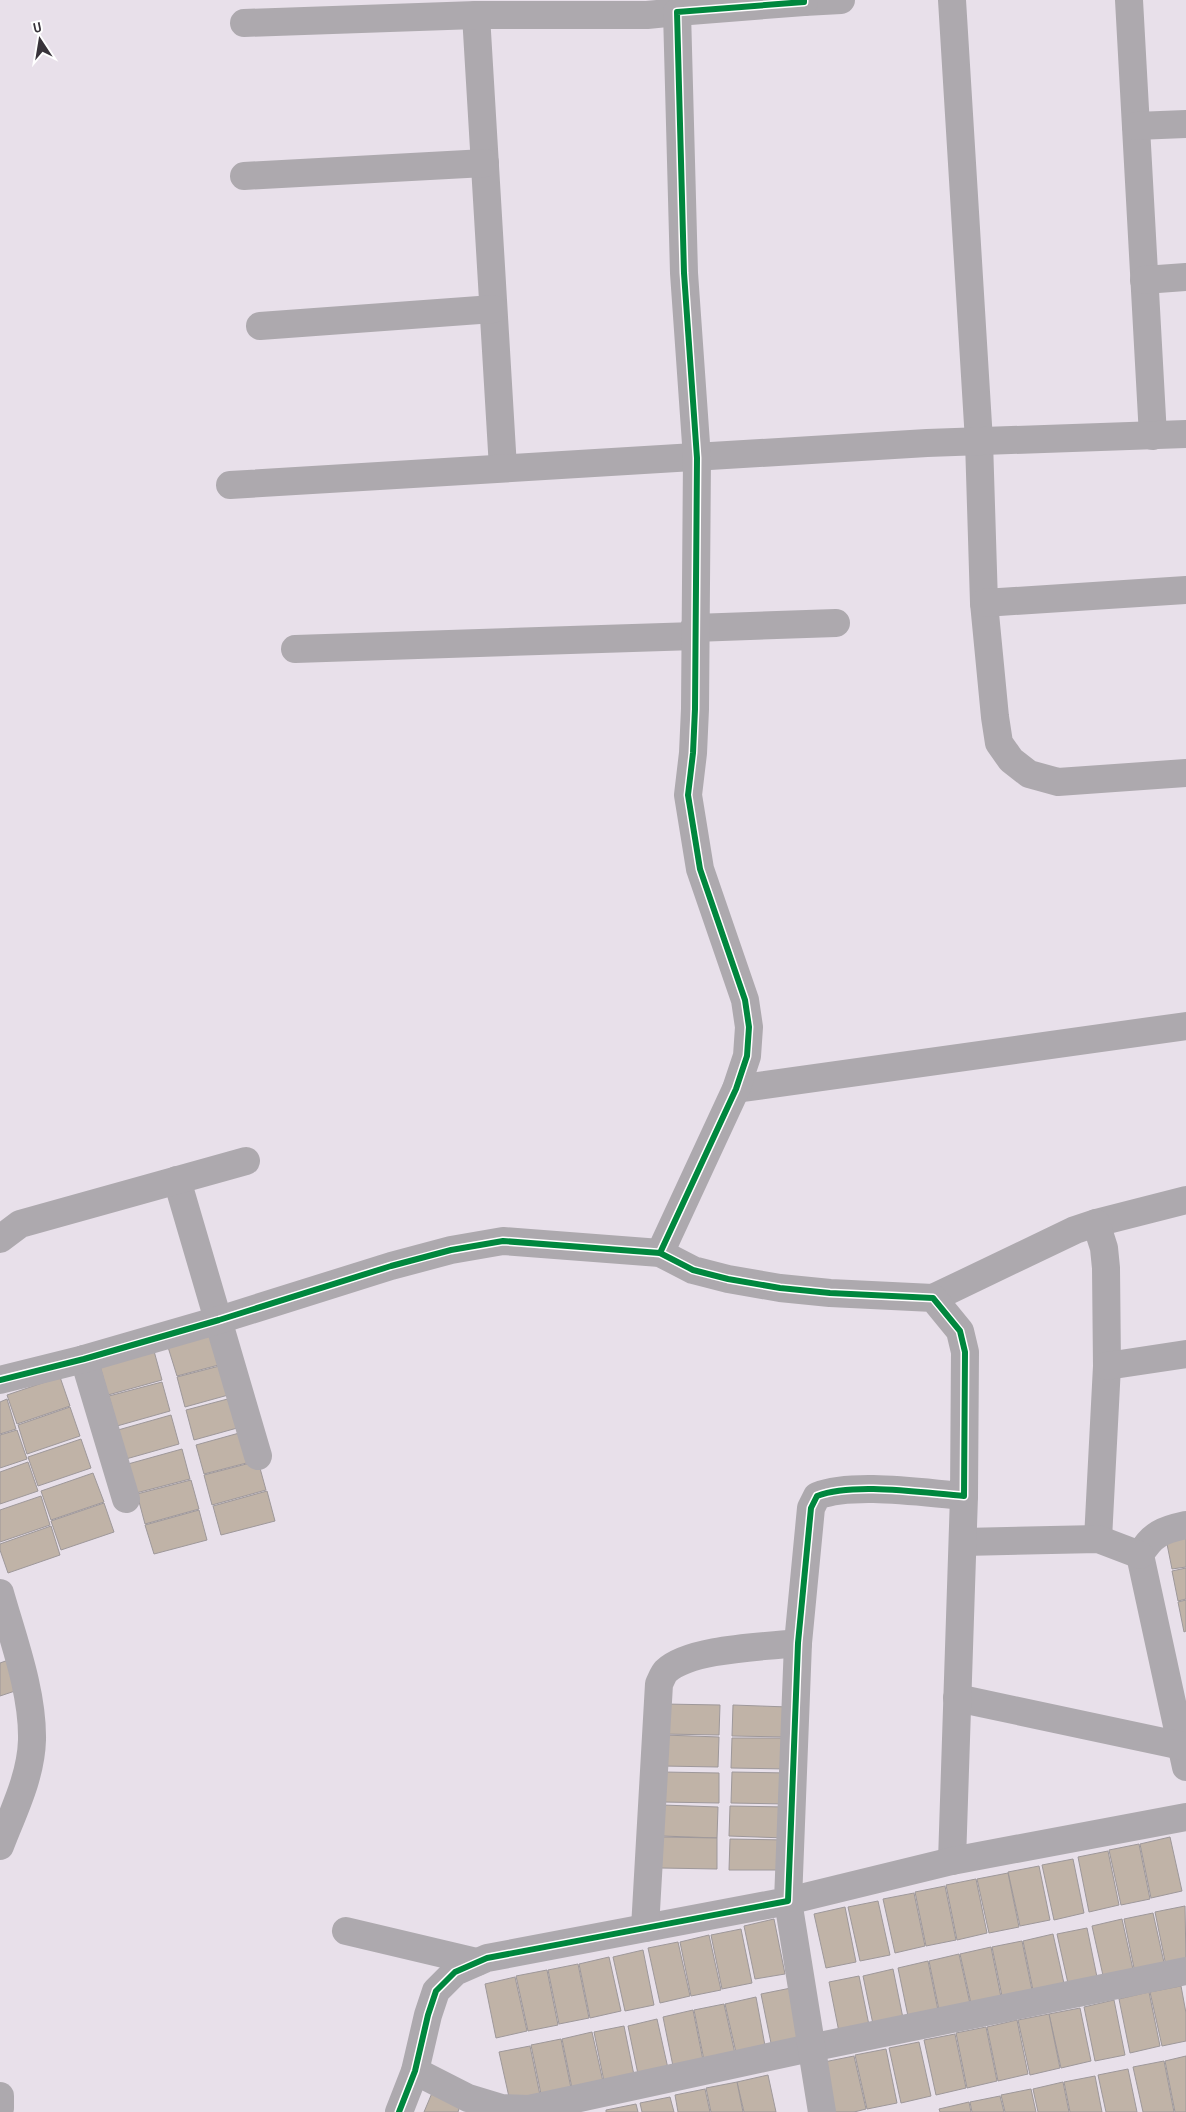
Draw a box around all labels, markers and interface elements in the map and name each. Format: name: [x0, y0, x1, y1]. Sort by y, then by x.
north arrow: [15, 15, 65, 65]
text: U: [31, 18, 43, 37]

